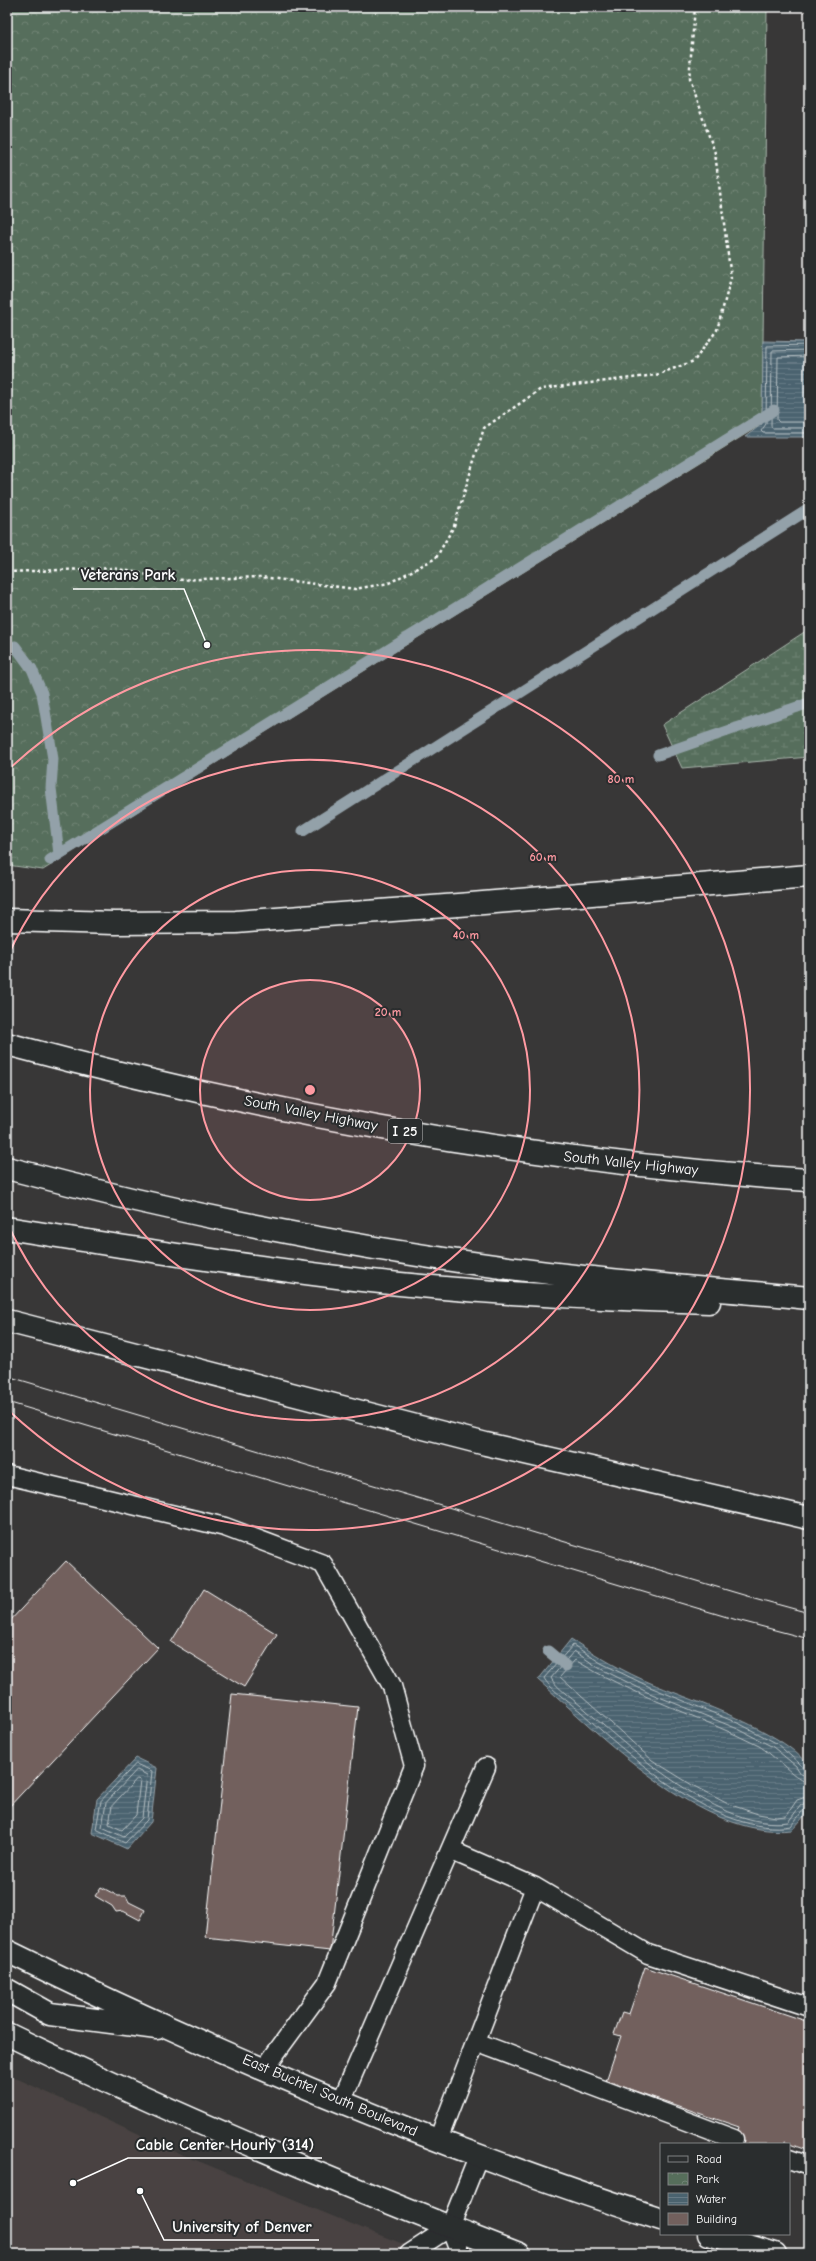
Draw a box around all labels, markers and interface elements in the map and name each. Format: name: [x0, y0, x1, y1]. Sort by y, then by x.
callout: Veterans Park: [73, 561, 184, 589]
text: Veterans Park: [81, 566, 176, 584]
text: 80 m: [608, 772, 634, 786]
text: 60 m: [530, 850, 556, 864]
text: 40 m: [453, 928, 479, 942]
text: 20 m: [375, 1005, 401, 1019]
centre of rings: [303, 1083, 317, 1097]
street label: South Valley Highway: [243, 1091, 379, 1135]
road number: I 25: [388, 1119, 422, 1143]
street label: South Valley Highway: [563, 1147, 700, 1179]
street label: East Buchtel South Boulevard: [240, 2050, 420, 2140]
callout: Cable Center Hourly (314): [128, 2130, 322, 2158]
text: Cable Center Hourly (314): [136, 2136, 314, 2154]
legend: [660, 2143, 790, 2235]
text: Road: [696, 2152, 722, 2166]
text: Park: [696, 2172, 719, 2186]
text: Water: [696, 2192, 726, 2206]
callout: University of Denver: [164, 2212, 319, 2240]
text: Building: [696, 2212, 737, 2226]
text: University of Denver: [172, 2218, 312, 2236]

